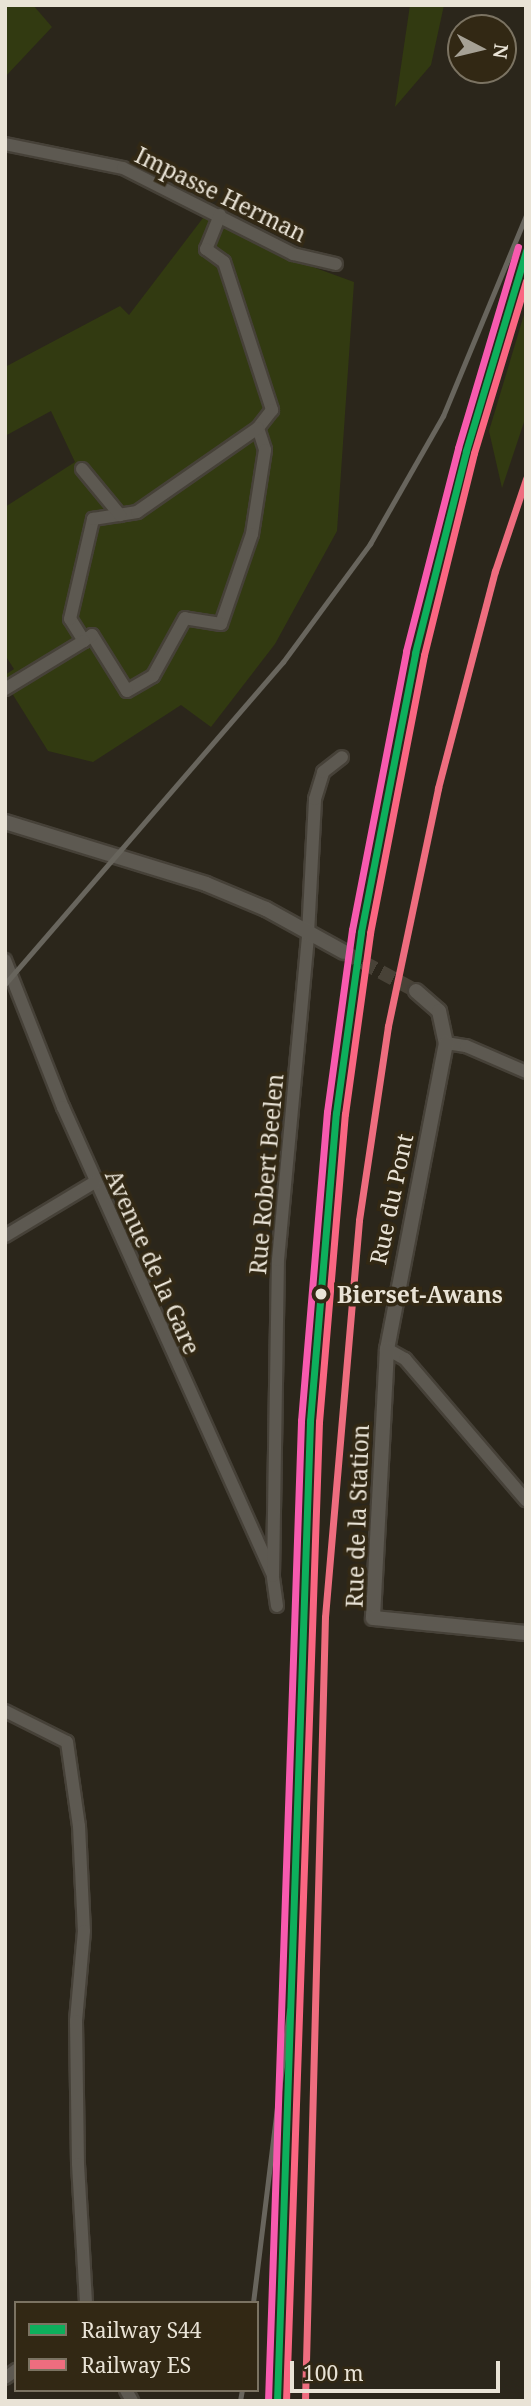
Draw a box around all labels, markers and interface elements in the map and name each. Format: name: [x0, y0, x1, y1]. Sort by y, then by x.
north arrow: [447, 14, 517, 84]
text: N: [487, 42, 515, 60]
street label: Impasse Herman: [131, 141, 311, 247]
street label: Rue Robert Beelen: [243, 1072, 289, 1276]
street label: Rue du Pont: [364, 1131, 418, 1267]
street label: Avenue de la Gare: [100, 1165, 206, 1359]
place label: Bierset-Awans: [337, 1280, 503, 1308]
marker: Bierset-Awans: [311, 1284, 331, 1304]
street label: Rue de la Station: [340, 1424, 374, 1608]
legend: [14, 2301, 259, 2392]
text: Railway S44: [81, 2316, 202, 2344]
scale bar: [293, 2346, 503, 2390]
text: Railway ES: [81, 2351, 191, 2379]
text: 100 m: [303, 2359, 364, 2387]

